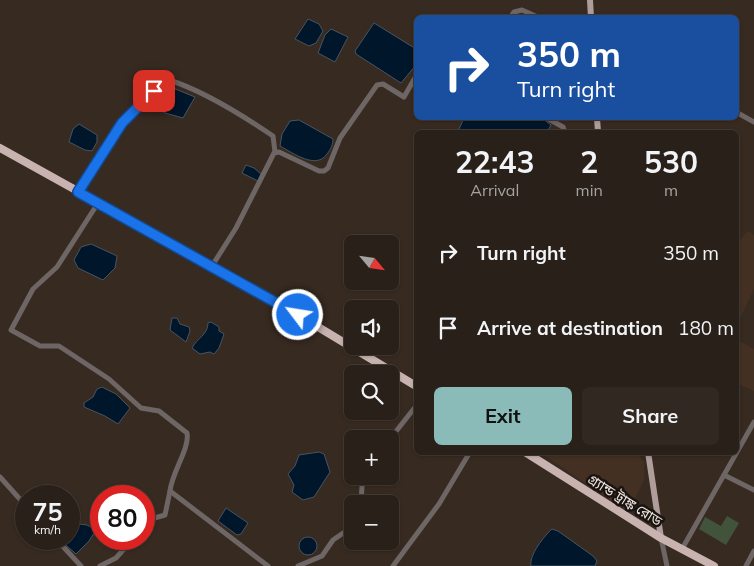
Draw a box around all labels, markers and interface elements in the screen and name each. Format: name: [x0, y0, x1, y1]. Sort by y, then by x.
text: 350 m: [517, 32, 621, 76]
icon: right: [434, 35, 499, 100]
pin: [133, 70, 175, 112]
text: Turn right: [517, 75, 615, 103]
icon: arrive: [140, 77, 168, 105]
text: 22:43: [455, 143, 535, 181]
text: 2: [580, 143, 598, 181]
text: 530: [644, 143, 698, 181]
text: Arrival: [470, 180, 519, 200]
text: min: [576, 180, 603, 200]
text: m: [664, 180, 678, 200]
north arrow: [344, 235, 399, 290]
map controls: [344, 235, 399, 550]
icon: right: [434, 239, 462, 267]
text: Turn right: [477, 241, 566, 265]
text: 350 m: [663, 241, 719, 265]
position arrow: [271, 288, 323, 340]
button: sound: [344, 300, 399, 355]
icon: arrive: [434, 314, 462, 342]
text: Arrive at destination: [477, 316, 663, 340]
text: 180 m: [678, 316, 734, 340]
button: search: [344, 365, 399, 420]
button: Exit: [434, 387, 572, 445]
button: Share: [582, 387, 719, 445]
button: +: [344, 430, 399, 485]
street label: গ্র্যান্ড ট্রাঙ্ক রোড: [585, 470, 666, 530]
speed limit sign: 80: [90, 485, 155, 550]
button: −: [344, 495, 399, 550]
text: 75: [32, 496, 63, 527]
text: km/h: [34, 522, 61, 537]

